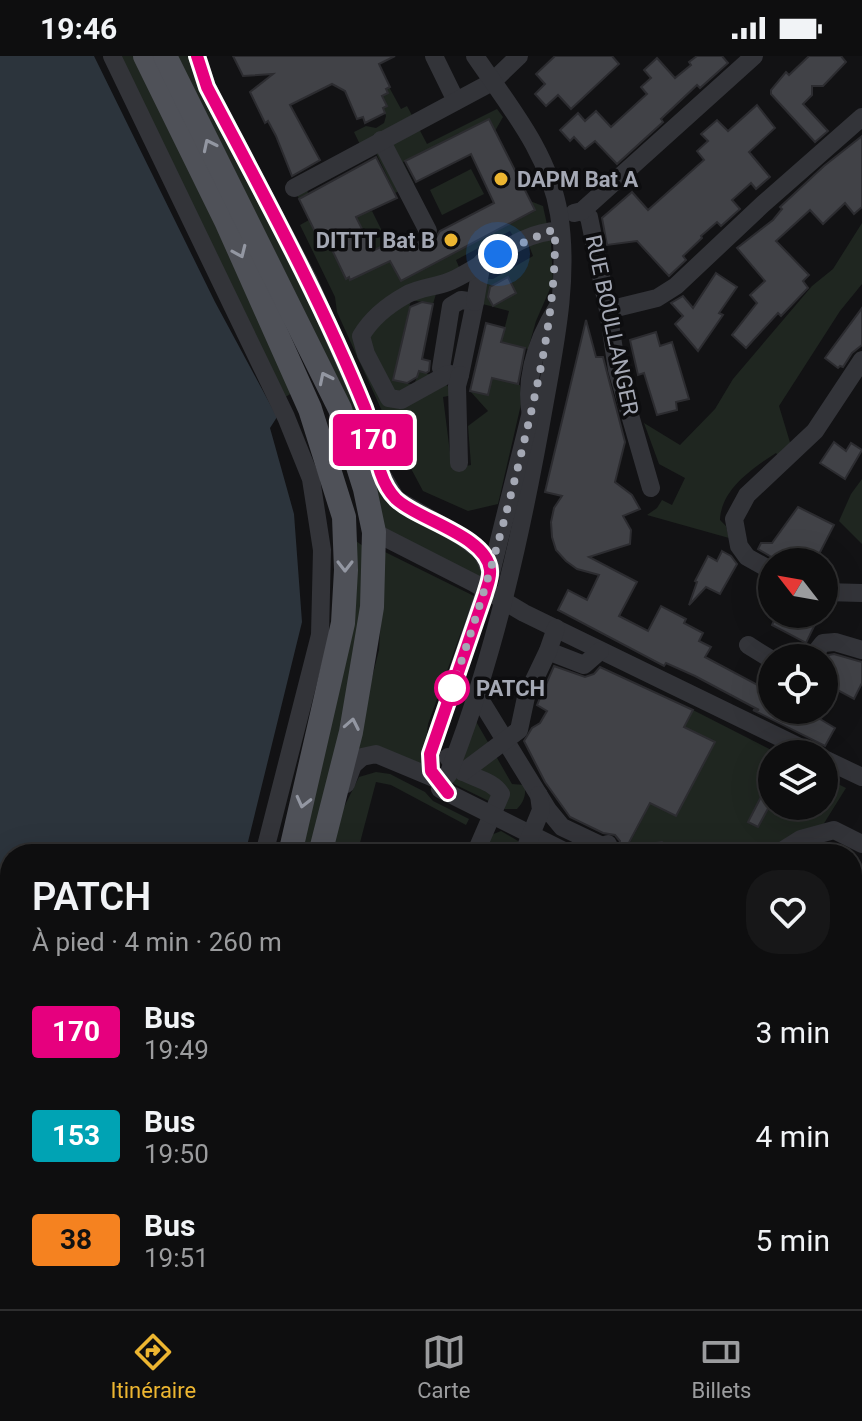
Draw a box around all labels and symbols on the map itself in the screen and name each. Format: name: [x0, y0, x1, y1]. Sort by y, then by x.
one-way arrow: [204, 139, 219, 154]
place label: DAPM Bat A: [517, 167, 638, 192]
marker: DAPM Bat A: [492, 170, 510, 188]
place label: DITTT Bat B: [316, 228, 435, 253]
marker: DITTT Bat B: [442, 231, 460, 249]
street label: RUE BOULLANGER: [581, 232, 643, 418]
your location: [478, 234, 518, 274]
one-way arrow: [231, 244, 247, 258]
one-way arrow: [319, 372, 334, 387]
line badge: 170: [327, 414, 419, 466]
north arrow: [758, 548, 838, 628]
one-way arrow: [337, 560, 354, 573]
marker: PATCH: [435, 671, 469, 705]
place label: PATCH: [476, 676, 545, 701]
one-way arrow: [342, 717, 359, 731]
one-way arrow: [296, 795, 313, 809]

